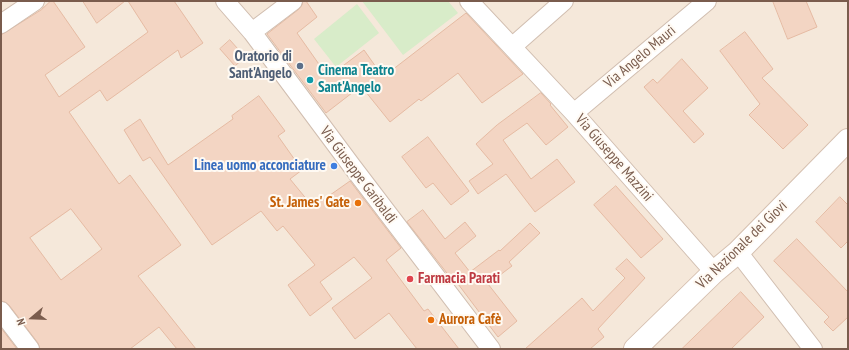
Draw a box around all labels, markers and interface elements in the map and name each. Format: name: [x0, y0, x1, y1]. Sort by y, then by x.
street label: Via Angelo Mauri: [600, 22, 680, 92]
place label: Oratorio di Sant'Angelo: [229, 48, 292, 83]
marker: Oratorio di Sant'Angelo: [295, 61, 305, 71]
place label: Cinema Teatro Sant'Angelo: [318, 62, 394, 97]
marker: Cinema Teatro Sant'Angelo: [305, 75, 315, 85]
street label: Via Giuseppe Mazzini: [571, 111, 657, 205]
street label: Via Giuseppe Garibaldi: [316, 123, 400, 227]
place label: Linea uomo acconciature: [194, 157, 326, 175]
marker: Linea uomo acconciature: [329, 161, 339, 171]
place label: St. James' Gate: [270, 194, 350, 212]
street label: Via Nazionale dei Giovi: [693, 197, 791, 293]
marker: St. James' Gate: [353, 198, 363, 208]
place label: Farmacia Parati: [418, 270, 500, 288]
marker: Farmacia Parati: [405, 274, 415, 284]
north arrow: [12, 298, 52, 338]
place label: Aurora Cafè: [439, 311, 501, 329]
marker: Aurora Cafè: [426, 315, 436, 325]
text: N: [13, 317, 28, 327]

